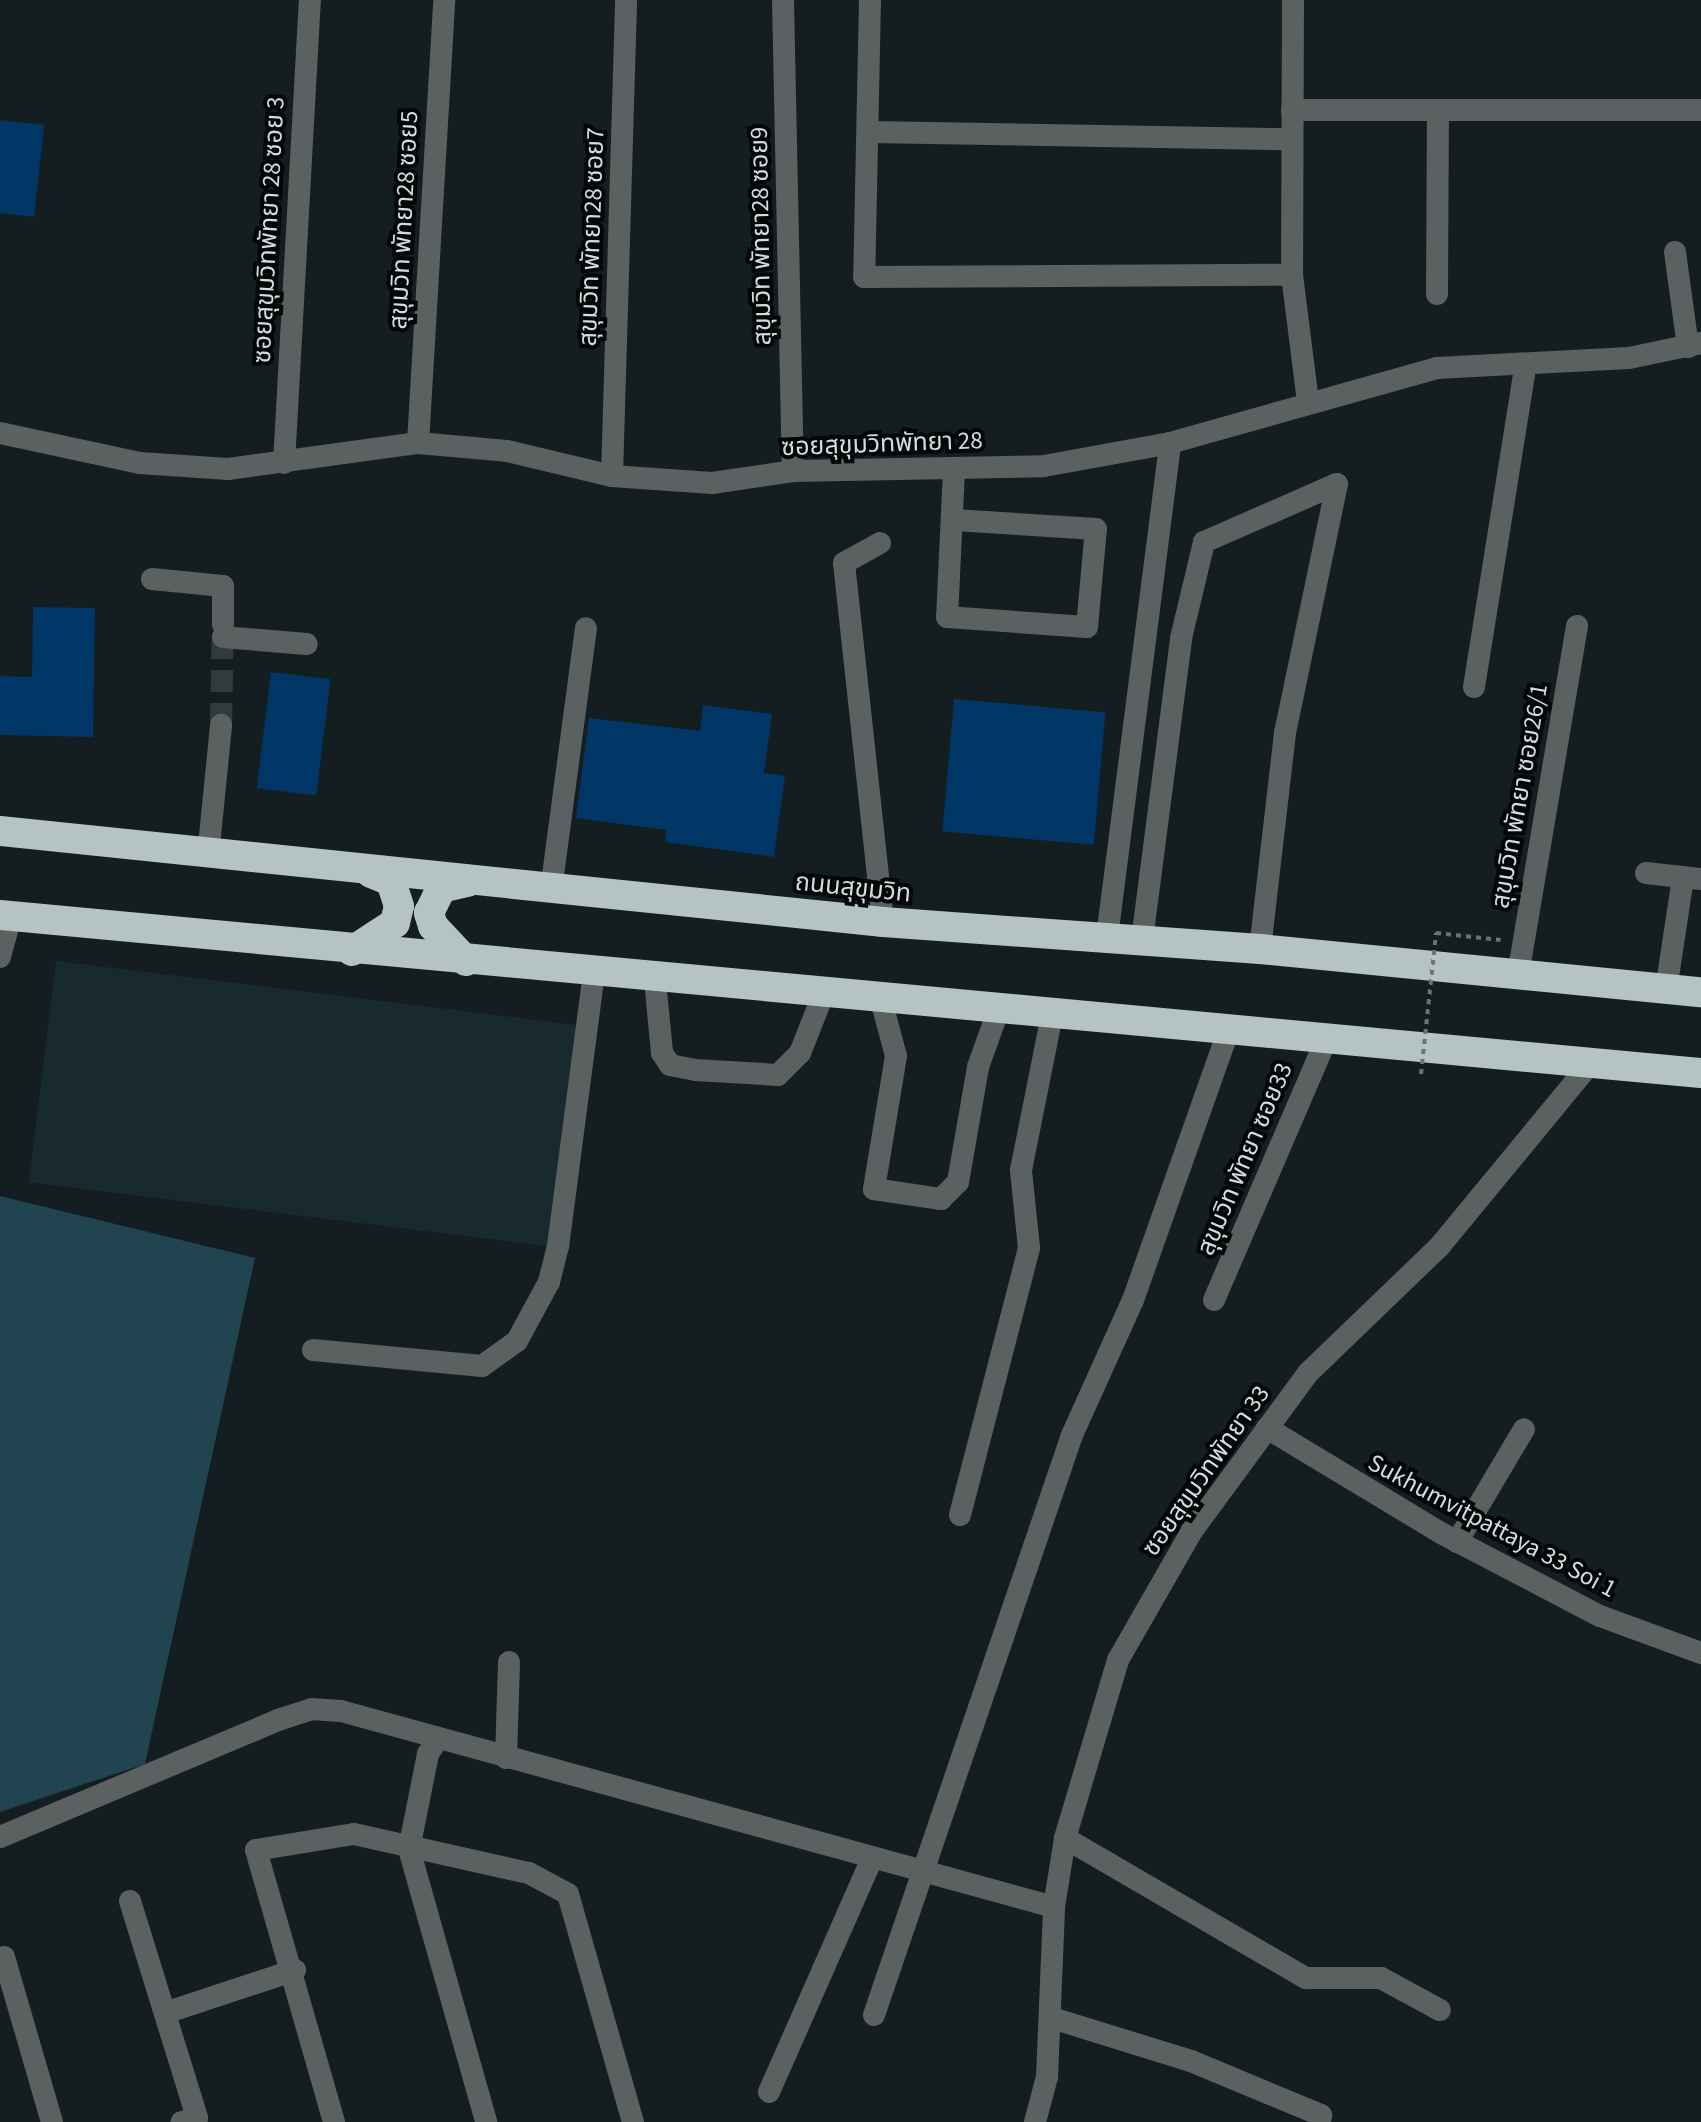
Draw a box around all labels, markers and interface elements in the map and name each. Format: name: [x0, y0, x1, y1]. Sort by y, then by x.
street label: ซอยสุขุมวิทพัทยา 28 ซอย 3: [247, 96, 291, 364]
street label: สุขุมวิท พัทยา28 ซอย5: [383, 110, 425, 330]
street label: สุขุมวิท พัทยา28 ซอย9: [744, 126, 778, 346]
street label: สุขุมวิท พัทยา28 ซอย7: [573, 127, 611, 347]
street label: ซอยสุขุมวิทพัทยา 28: [781, 425, 983, 463]
street label: สุขุมวิท พัทยา ซอย26/1: [1485, 681, 1555, 911]
street label: ถนนสุขุมวิท: [793, 867, 913, 909]
street label: สุขุมวิท พัทยา ซอย33: [1191, 1058, 1299, 1260]
street label: ซอยสุขุมวิทพัทยา 33: [1136, 1380, 1276, 1562]
street label: Sukhumvitpattaya 33 Soi 1: [1363, 1448, 1621, 1604]

